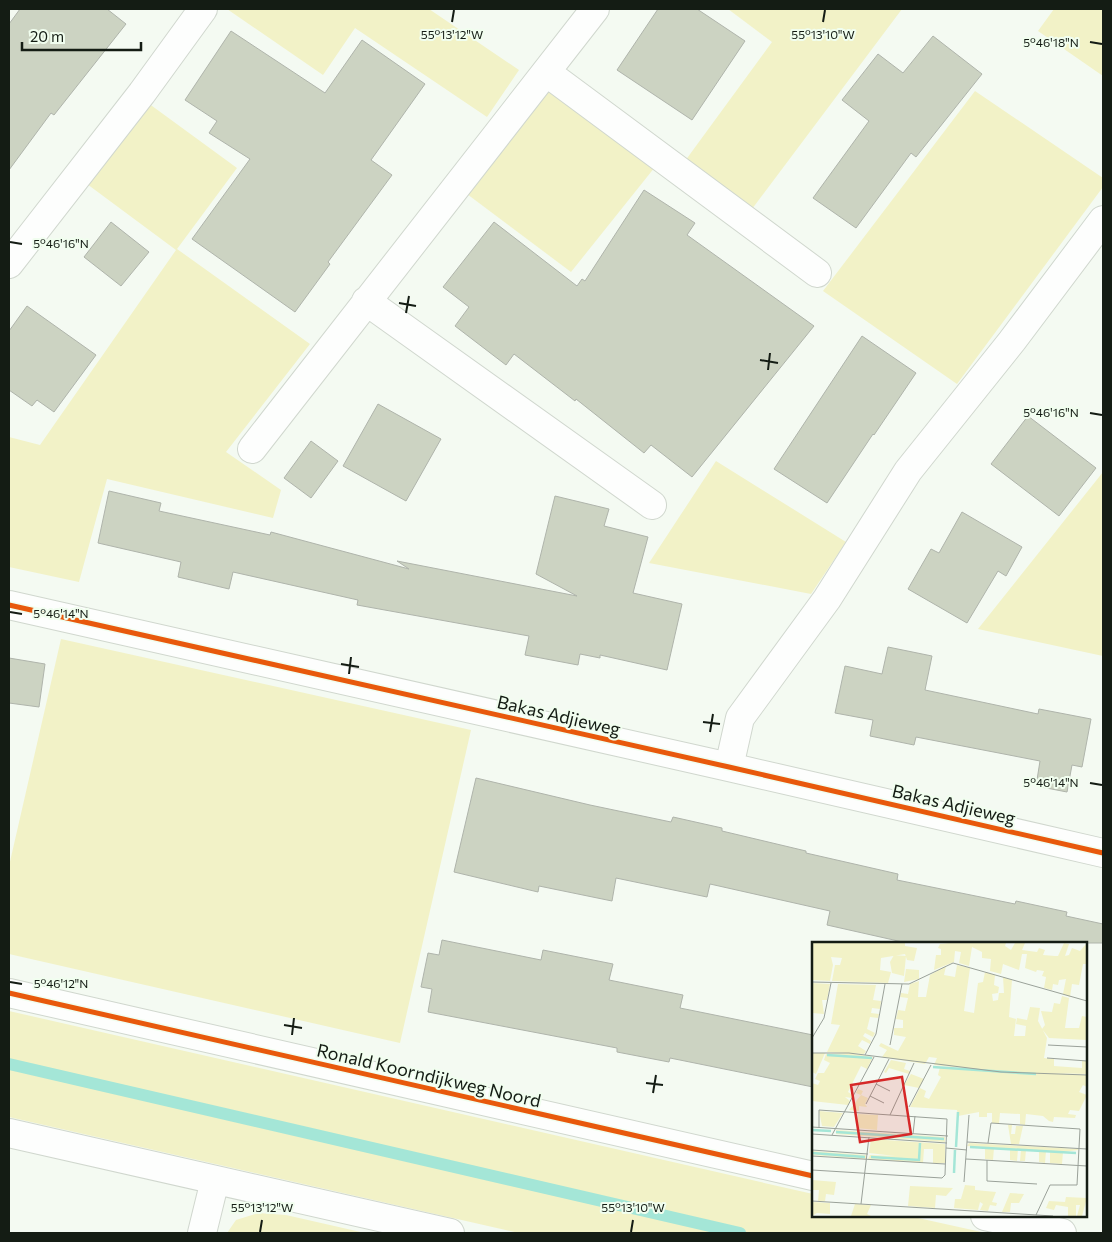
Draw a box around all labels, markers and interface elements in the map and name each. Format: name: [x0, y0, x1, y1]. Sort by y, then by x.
scale bar: [22, 20, 141, 52]
text: 20 m: [30, 27, 64, 45]
text: 55°13'12"W: [421, 27, 483, 41]
text: 55°13'10"W: [791, 27, 855, 41]
text: 5°46'18"N: [1023, 35, 1079, 49]
text: 5°46'16"N: [33, 236, 89, 250]
text: 5°46'16"N: [1023, 405, 1079, 419]
text: 5°46'14"N: [33, 606, 89, 620]
street label: Bakas Adjieweg: [495, 690, 623, 740]
text: 5°46'14"N: [1023, 775, 1079, 789]
street label: Bakas Adjieweg: [890, 779, 1018, 829]
inset map: [812, 942, 1087, 1217]
text: 5°46'12"N: [34, 976, 88, 990]
street label: Ronald Koorndijkweg Noord: [315, 1038, 543, 1112]
text: 55°13'12"W: [231, 1200, 293, 1214]
text: 55°13'10"W: [601, 1200, 665, 1214]

